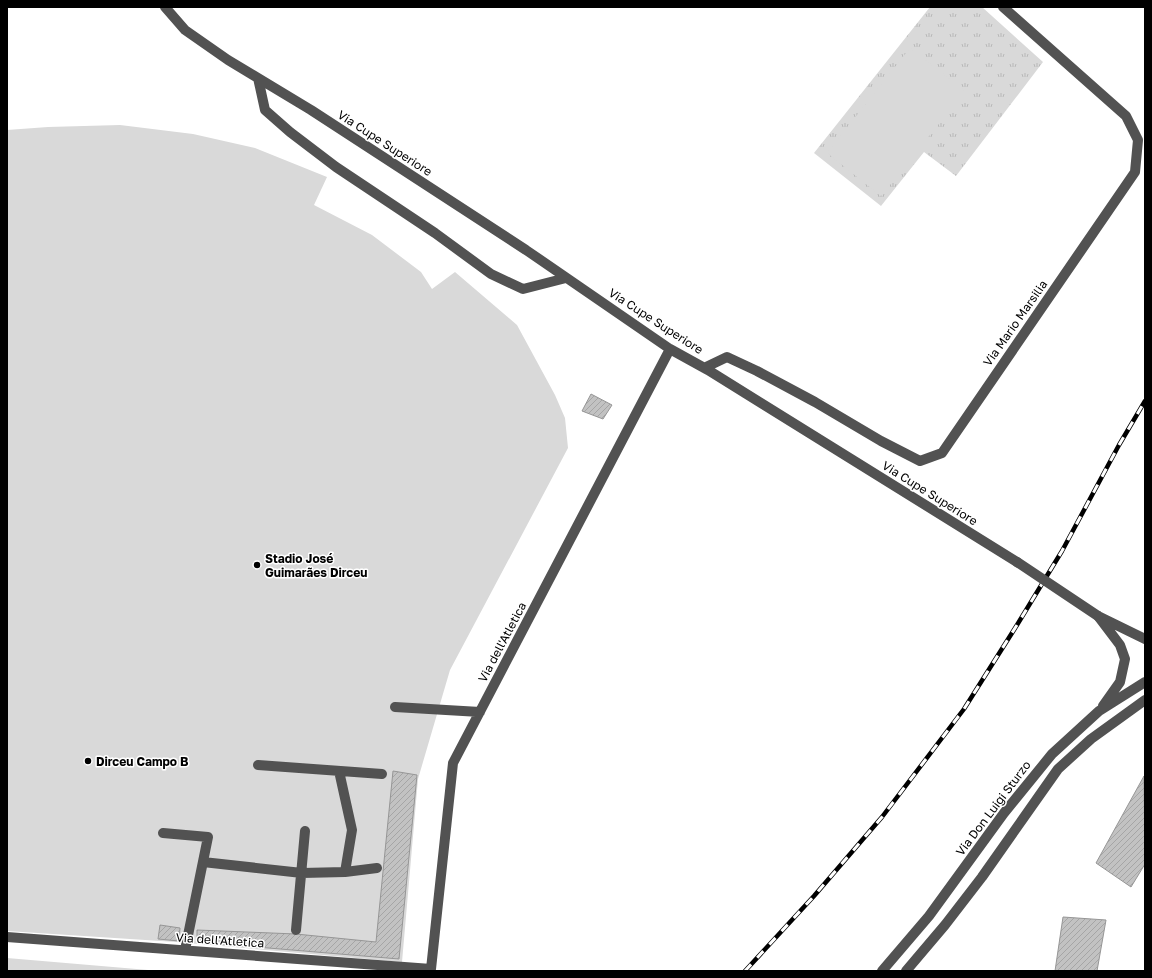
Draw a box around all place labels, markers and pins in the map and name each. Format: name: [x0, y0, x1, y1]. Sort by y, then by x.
place label: Stadio José Guimarães Dirceu: [265, 551, 367, 580]
marker: Stadio José Guimarães Dirceu: [252, 560, 262, 570]
place label: Dirceu Campo B: [96, 754, 189, 769]
marker: Dirceu Campo B: [83, 756, 93, 766]

